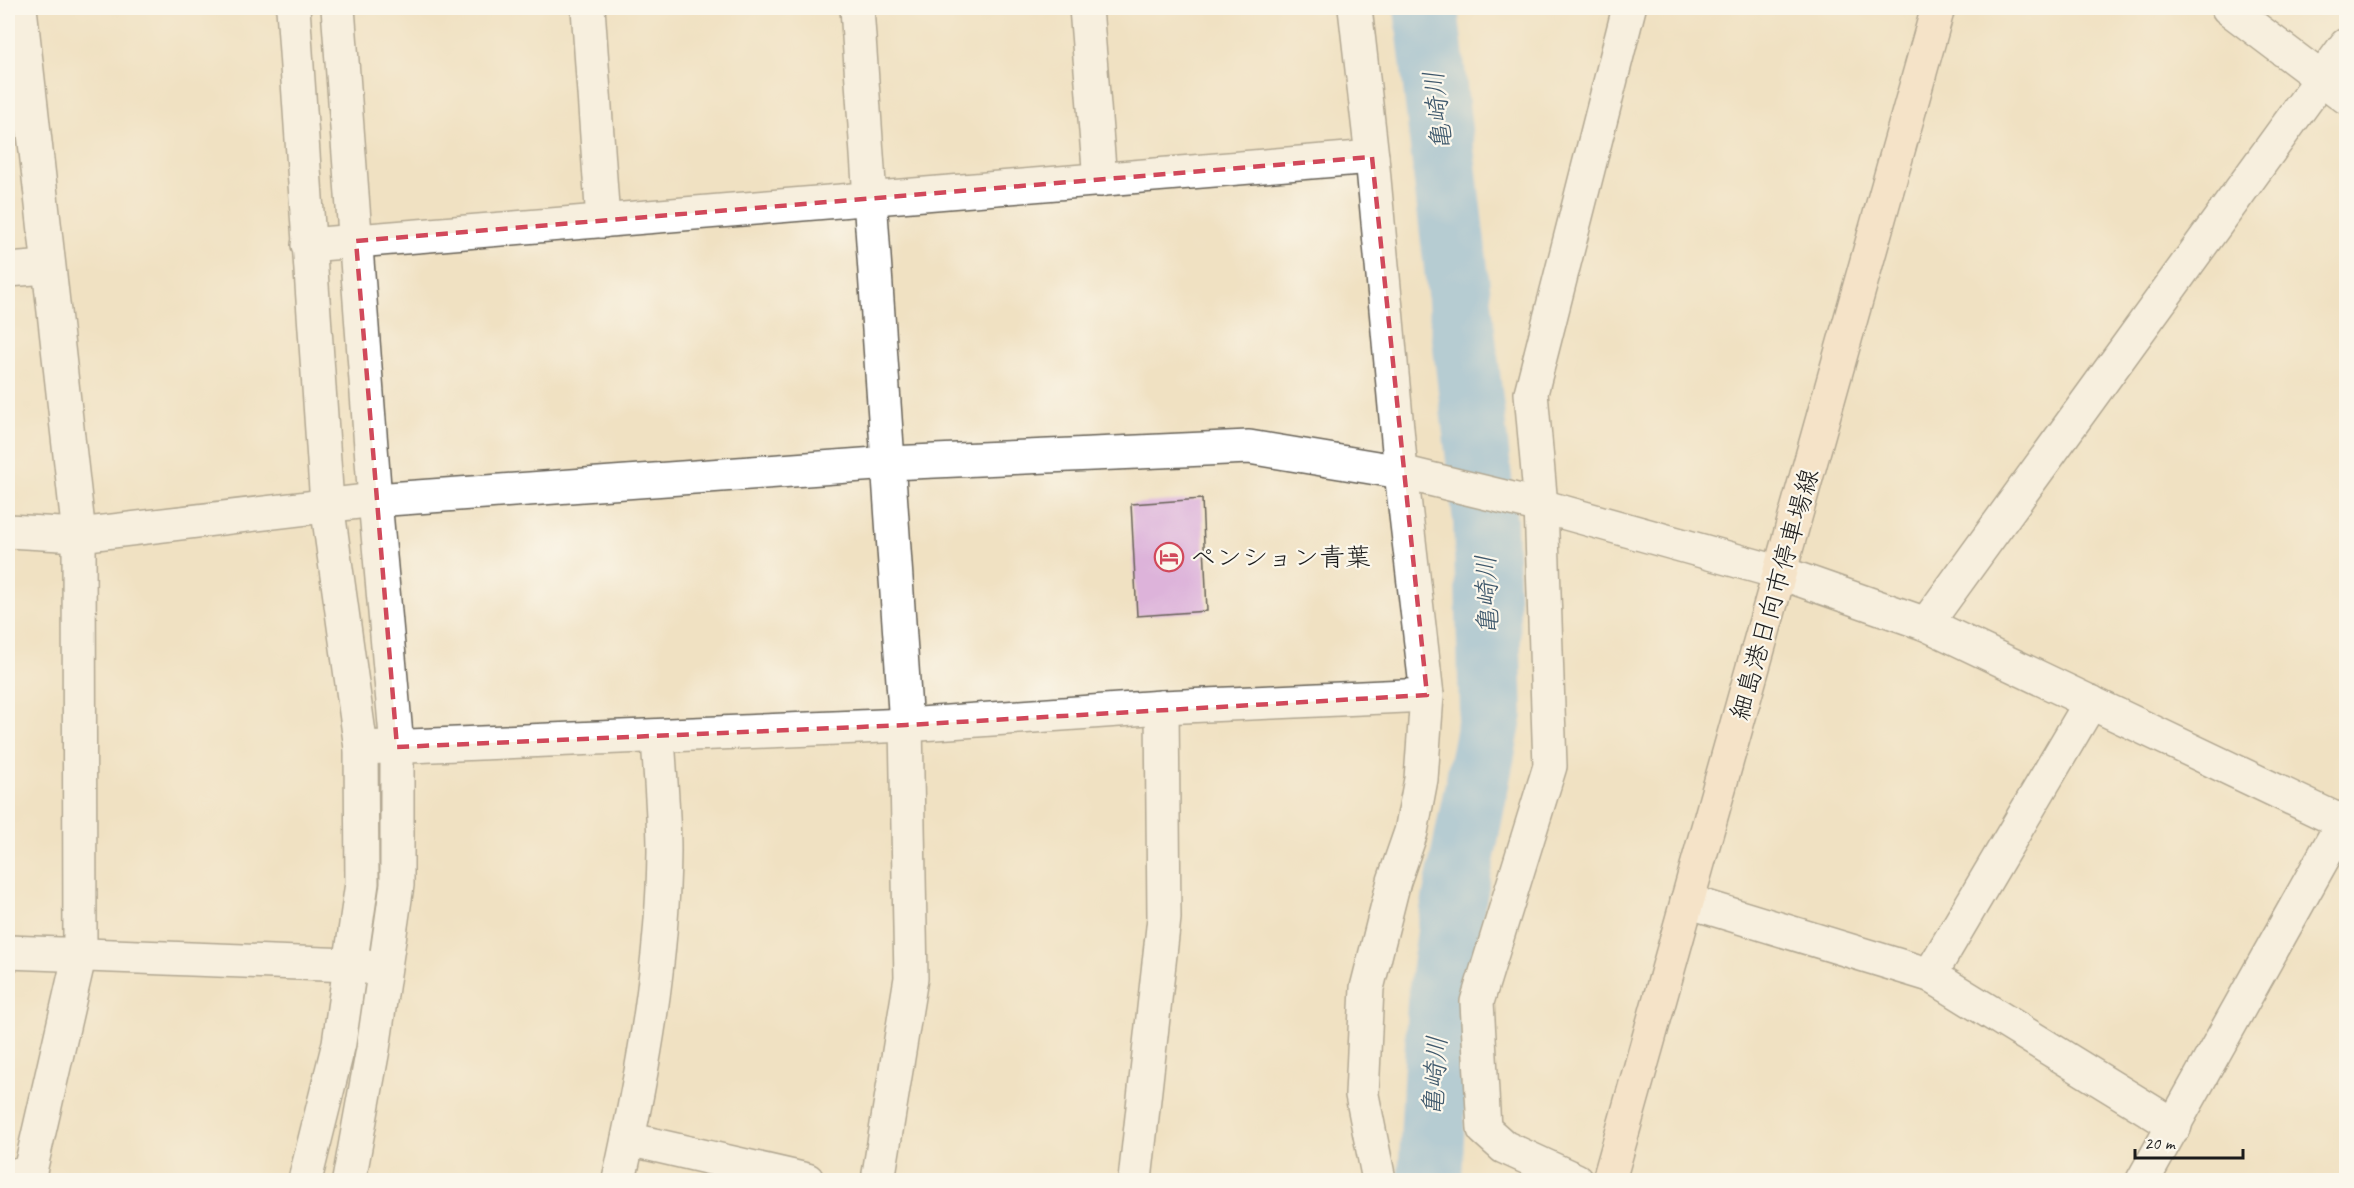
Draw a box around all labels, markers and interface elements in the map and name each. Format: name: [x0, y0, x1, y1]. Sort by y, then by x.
water label: 亀崎川: [1416, 69, 1460, 153]
street label: 細島港日向市停車場線: [1723, 465, 1826, 724]
hotel icon: ペンション青葉: [1153, 541, 1185, 573]
place label: ペンション青葉: [1190, 541, 1371, 574]
water label: 亀崎川: [1469, 554, 1505, 636]
water label: 亀崎川: [1416, 1035, 1454, 1117]
scale bar: [2135, 1122, 2243, 1160]
text: 20 m: [2144, 1132, 2177, 1154]

